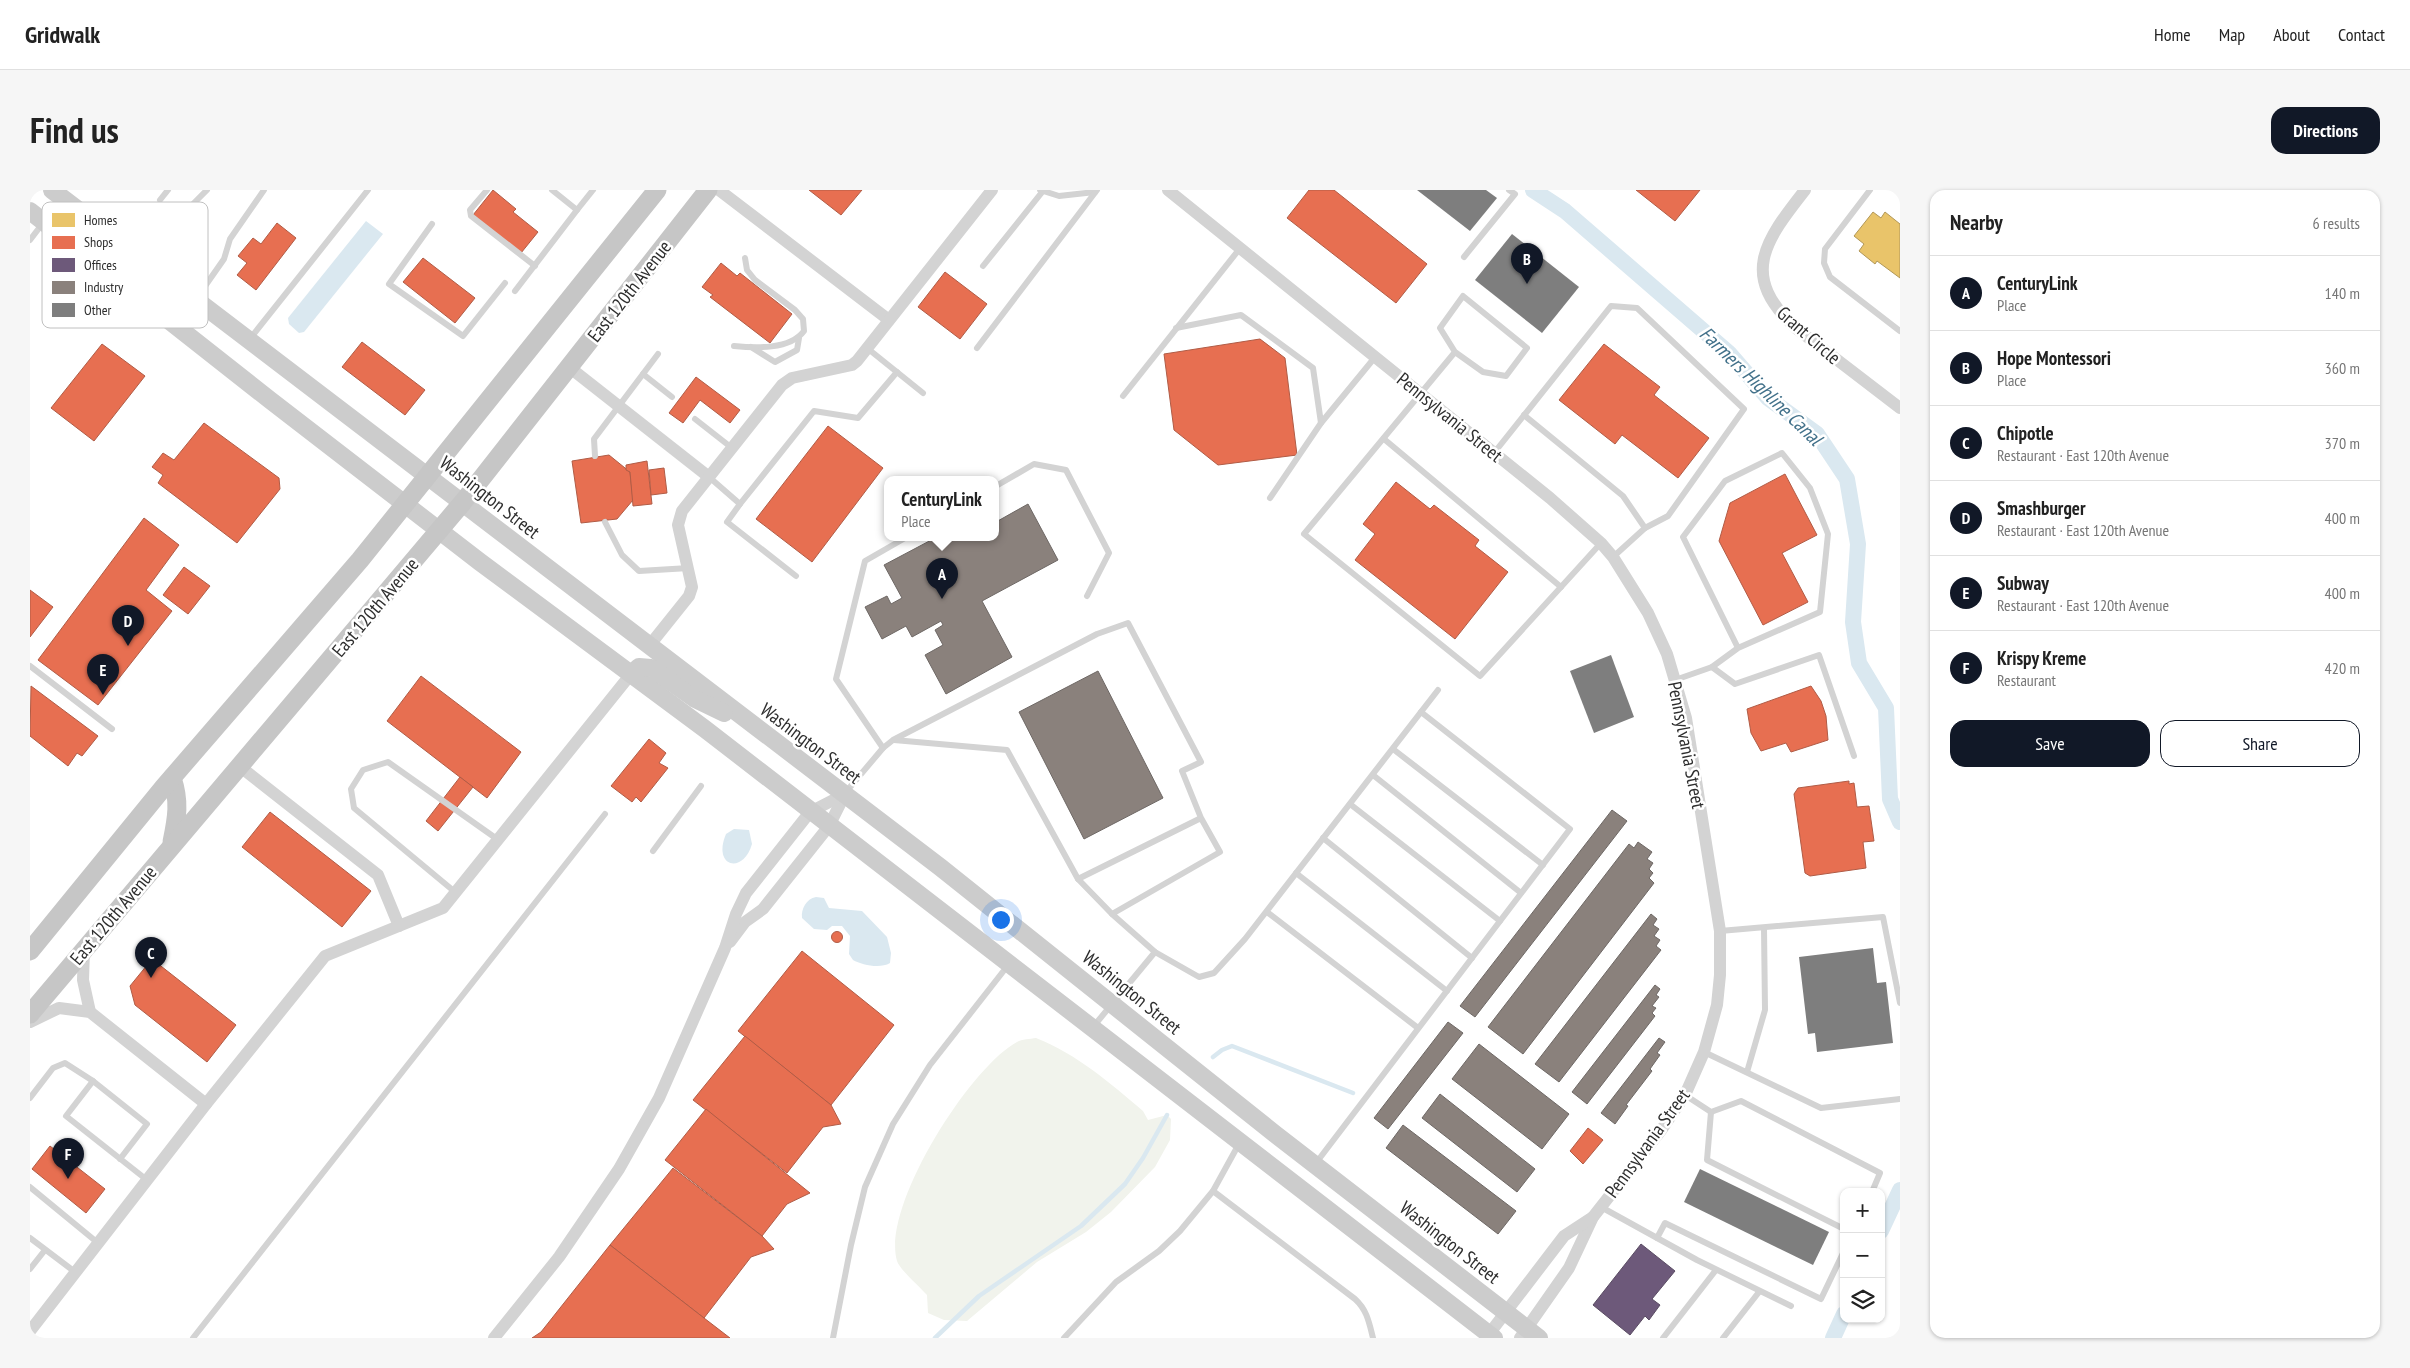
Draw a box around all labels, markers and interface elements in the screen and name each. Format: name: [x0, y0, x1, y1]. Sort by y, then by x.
text: Gridwalk: [25, 19, 100, 50]
text: Home: [2154, 23, 2191, 46]
text: Map: [2219, 23, 2245, 46]
text: About: [2273, 23, 2310, 46]
text: Contact: [2338, 23, 2385, 46]
text: Find us: [30, 107, 119, 153]
button: Directions: [2271, 107, 2380, 154]
legend: [42, 202, 208, 328]
text: Nearby: [1950, 209, 2003, 236]
text: Homes: [84, 211, 117, 229]
text: 6 results: [2313, 213, 2360, 233]
text: Shops: [84, 233, 113, 251]
street label: East 120th Avenue: [582, 235, 676, 347]
pin: B: [1511, 243, 1543, 284]
text: Offices: [84, 256, 117, 274]
text: CenturyLink: [1997, 271, 2078, 295]
text: Industry: [84, 278, 124, 296]
text: A: [1962, 283, 1970, 303]
text: 140 m: [2325, 283, 2360, 303]
text: Place: [1997, 295, 2026, 315]
text: Other: [84, 301, 111, 319]
street label: Grant Circle: [1772, 301, 1846, 369]
water label: Farmers Highline Canal: [1694, 321, 1829, 453]
text: Hope Montessori: [1997, 346, 2111, 370]
text: B: [1962, 358, 1970, 378]
text: 360 m: [2325, 358, 2360, 378]
street label: Pennsylvania Street: [1392, 367, 1508, 467]
text: Place: [1997, 370, 2026, 390]
text: Chipotle: [1997, 421, 2054, 445]
text: C: [1962, 433, 1970, 453]
text: 370 m: [2325, 433, 2360, 453]
text: Restaurant · East 120th Avenue: [1997, 445, 2169, 465]
street label: Washington Street: [435, 451, 545, 544]
popup: [884, 476, 999, 541]
text: CenturyLink: [901, 487, 982, 511]
text: Smashburger: [1997, 496, 2086, 520]
text: D: [1962, 508, 1970, 528]
text: 400 m: [2325, 508, 2360, 528]
text: Place: [901, 511, 931, 531]
text: Restaurant · East 120th Avenue: [1997, 520, 2169, 540]
street label: East 120th Avenue: [327, 552, 424, 662]
pin: A: [926, 558, 958, 599]
text: Subway: [1997, 571, 2049, 595]
text: E: [1963, 583, 1969, 603]
text: 400 m: [2325, 583, 2360, 603]
text: Restaurant · East 120th Avenue: [1997, 595, 2169, 615]
pin: D: [112, 605, 144, 646]
text: Krispy Kreme: [1997, 646, 2086, 670]
pin: E: [87, 654, 119, 695]
text: F: [1963, 658, 1969, 678]
text: 420 m: [2325, 658, 2360, 678]
text: Restaurant: [1997, 670, 2056, 690]
street label: Pennsylvania Street: [1663, 679, 1711, 811]
street label: Washington Street: [756, 697, 867, 789]
button: Save: [1950, 720, 2150, 767]
button: Share: [2160, 720, 2360, 767]
street label: East 120th Avenue: [65, 860, 162, 970]
your location: [988, 907, 1014, 933]
pin: C: [135, 937, 167, 978]
street label: Washington Street: [1078, 945, 1187, 1040]
street label: Pennsylvania Street: [1599, 1083, 1695, 1202]
pin: F: [52, 1138, 84, 1179]
map controls: [1840, 1188, 1885, 1323]
button: +: [1840, 1188, 1885, 1233]
street label: Washington Street: [1395, 1196, 1505, 1289]
button: −: [1840, 1233, 1885, 1278]
button: layers: [1840, 1278, 1885, 1323]

